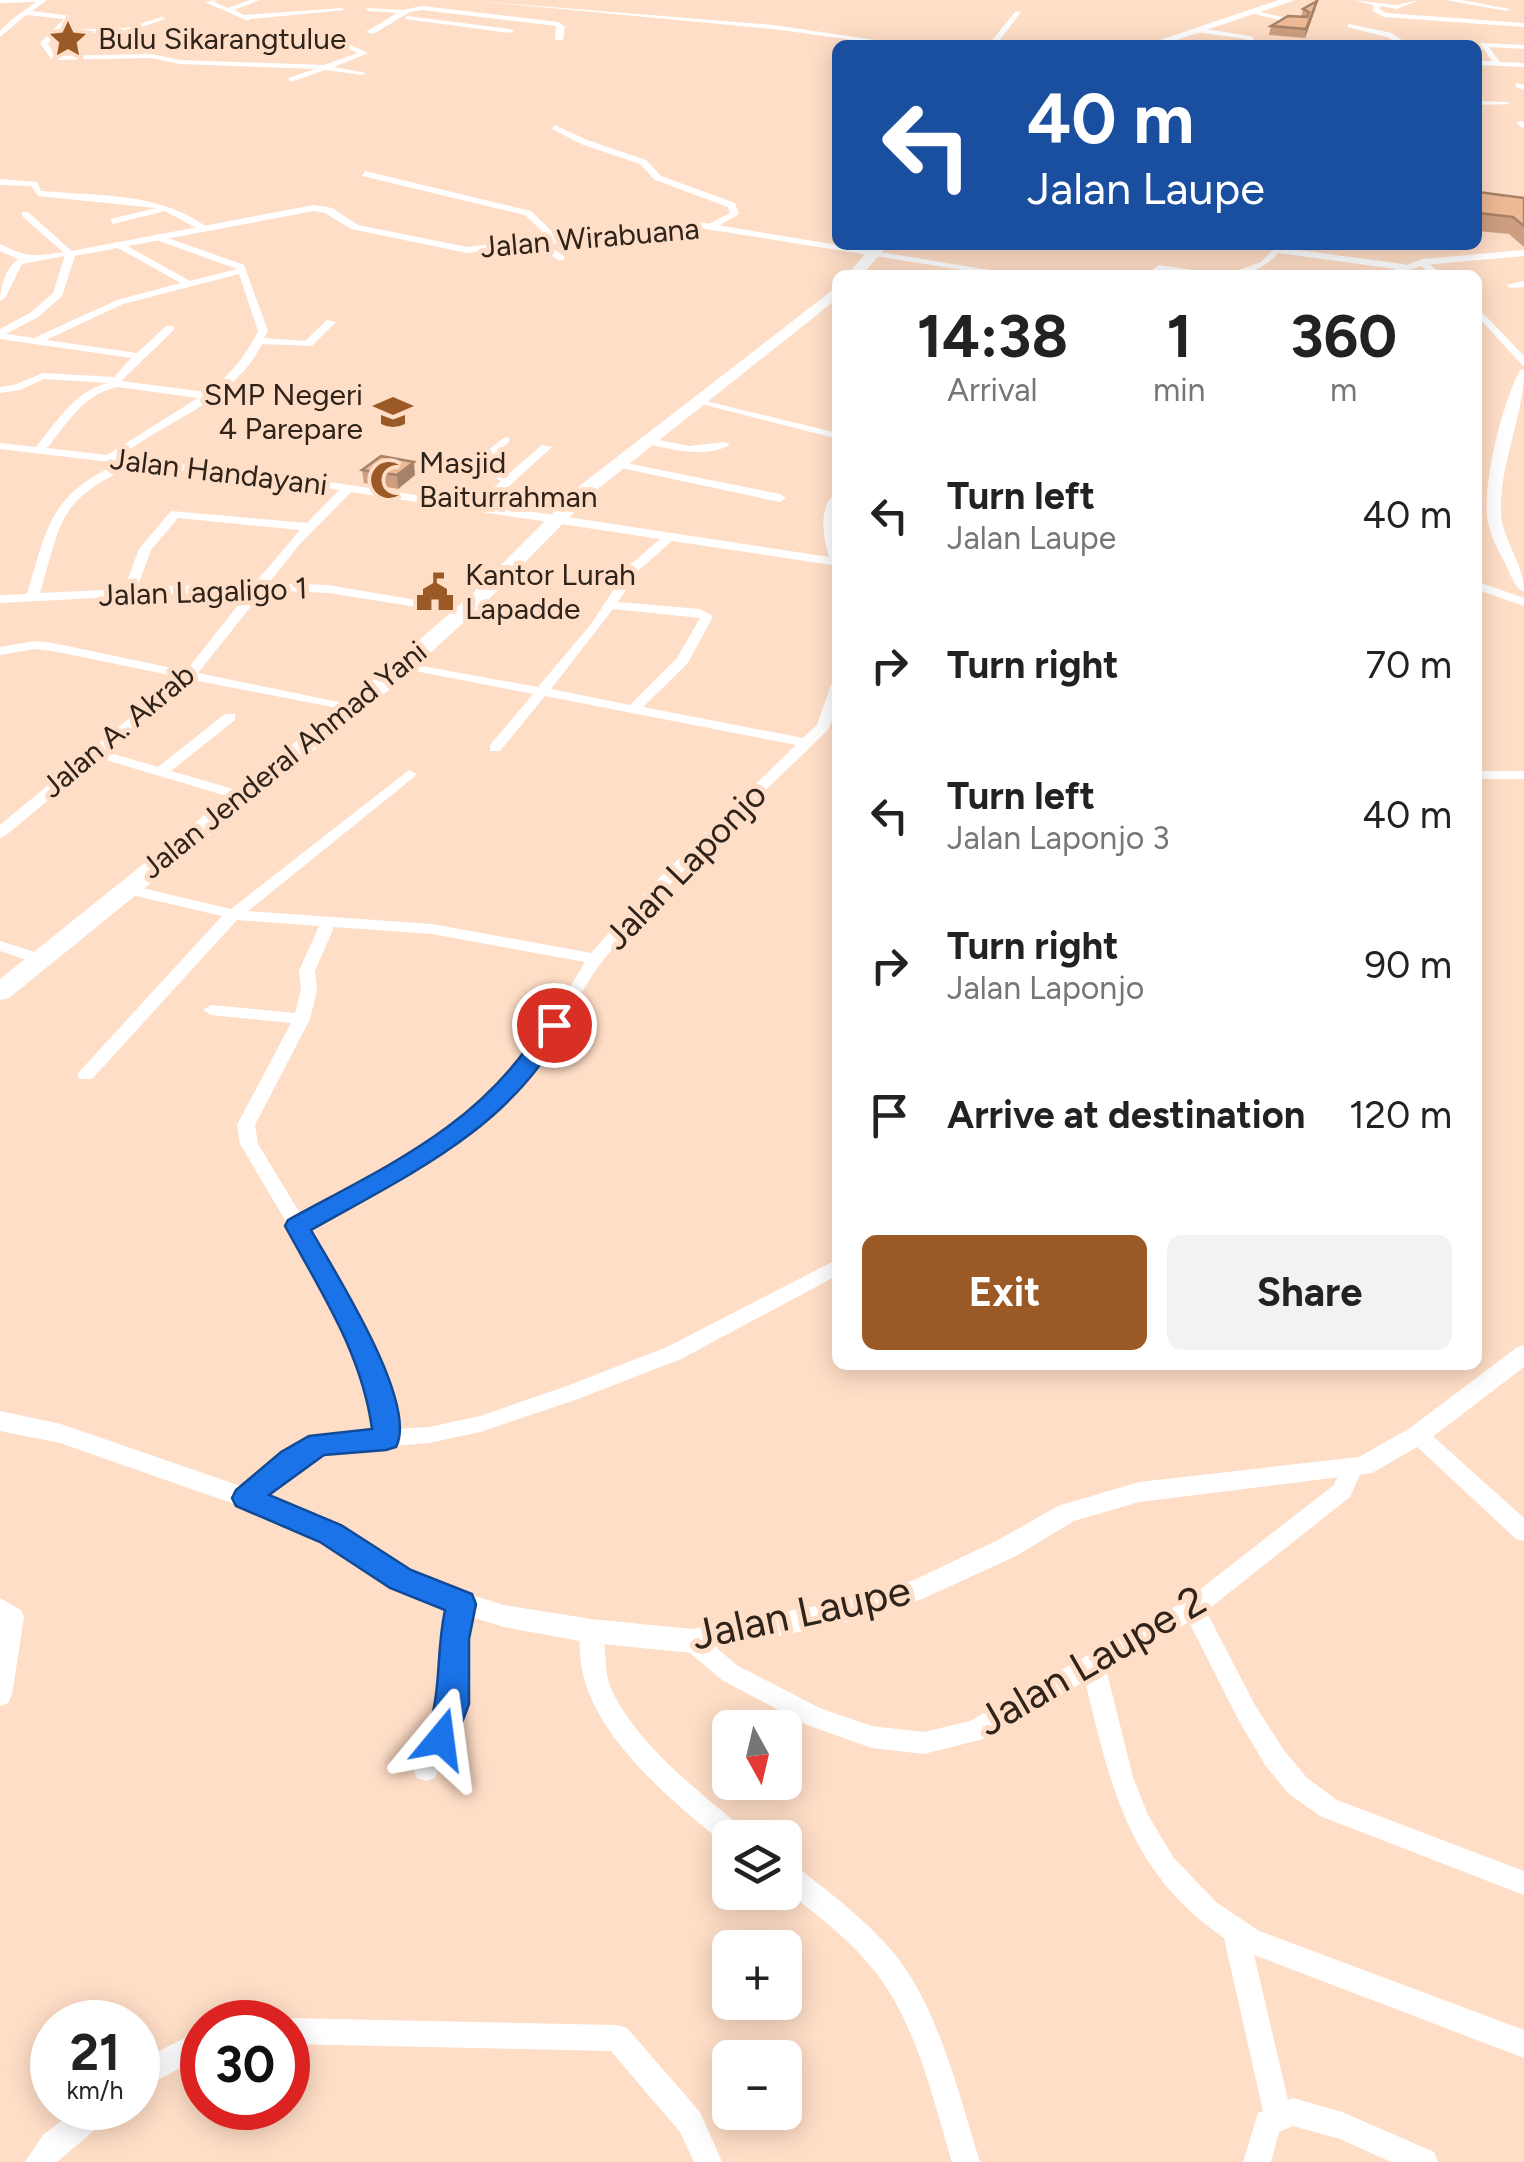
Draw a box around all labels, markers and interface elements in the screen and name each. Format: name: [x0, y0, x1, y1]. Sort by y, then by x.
place icon: Bulu Sikarangtulue: [47, 18, 89, 60]
place label: Bulu Sikarangtulue: [98, 20, 346, 57]
text: 40 m: [1027, 76, 1194, 161]
icon: left: [862, 80, 992, 210]
text: Jalan Laupe: [1027, 161, 1265, 215]
street label: Jalan Wirabuana: [479, 209, 701, 266]
text: 14:38: [917, 300, 1068, 372]
text: 1: [1167, 300, 1192, 372]
text: 360: [1290, 300, 1397, 372]
text: Arrival: [947, 371, 1038, 409]
text: min: [1153, 371, 1205, 409]
text: m: [1330, 371, 1357, 409]
place label: SMP Negeri 4 Parepare: [204, 376, 363, 447]
school or university icon: SMP Negeri 4 Parepare: [372, 391, 414, 433]
street label: Jalan Handayani: [108, 440, 330, 503]
place label: Masjid Baiturrahman: [419, 444, 598, 515]
mosque icon: Masjid Baiturrahman: [368, 459, 410, 501]
text: Turn left: [947, 473, 1095, 519]
icon: left: [862, 488, 917, 543]
text: 40 m: [1362, 492, 1452, 538]
text: Jalan Laupe: [947, 519, 1116, 557]
place label: Kantor Lurah Lapadde: [465, 556, 636, 627]
street label: Jalan Lagaligo 1: [98, 569, 308, 614]
public building icon: Kantor Lurah Lapadde: [414, 571, 456, 613]
street label: Jalan Jenderal Ahmad Yani: [133, 633, 434, 886]
icon: right: [862, 638, 917, 693]
text: Turn right: [947, 642, 1119, 688]
text: 70 m: [1366, 642, 1452, 688]
street label: Jalan A. Akrab: [34, 656, 202, 805]
text: Turn left: [947, 773, 1095, 819]
street label: Jalan Laponjo: [595, 774, 775, 958]
icon: left: [862, 788, 917, 843]
text: 40 m: [1362, 792, 1452, 838]
text: Jalan Laponjo 3: [947, 819, 1170, 857]
text: Turn right: [947, 923, 1119, 969]
icon: right: [862, 938, 917, 993]
text: 90 m: [1364, 942, 1452, 988]
text: Jalan Laponjo: [947, 969, 1144, 1007]
pin: [512, 983, 597, 1068]
icon: arrive: [527, 998, 582, 1053]
icon: arrive: [862, 1088, 917, 1143]
text: Arrive at destination: [947, 1092, 1305, 1138]
text: 120 m: [1349, 1092, 1452, 1138]
button: Exit: [862, 1235, 1147, 1350]
button: Share: [1167, 1235, 1452, 1350]
street label: Jalan Laupe: [687, 1564, 915, 1661]
street label: Jalan Laupe 2: [968, 1574, 1215, 1746]
position arrow: [389, 1687, 493, 1791]
north arrow: [712, 1710, 802, 1800]
map controls: [712, 1710, 802, 2130]
button: layers: [712, 1820, 802, 1910]
button: +: [712, 1930, 802, 2020]
speed limit sign: 30: [180, 2000, 310, 2130]
text: 21: [70, 2022, 120, 2083]
button: −: [712, 2040, 802, 2130]
text: km/h: [66, 2075, 124, 2105]

